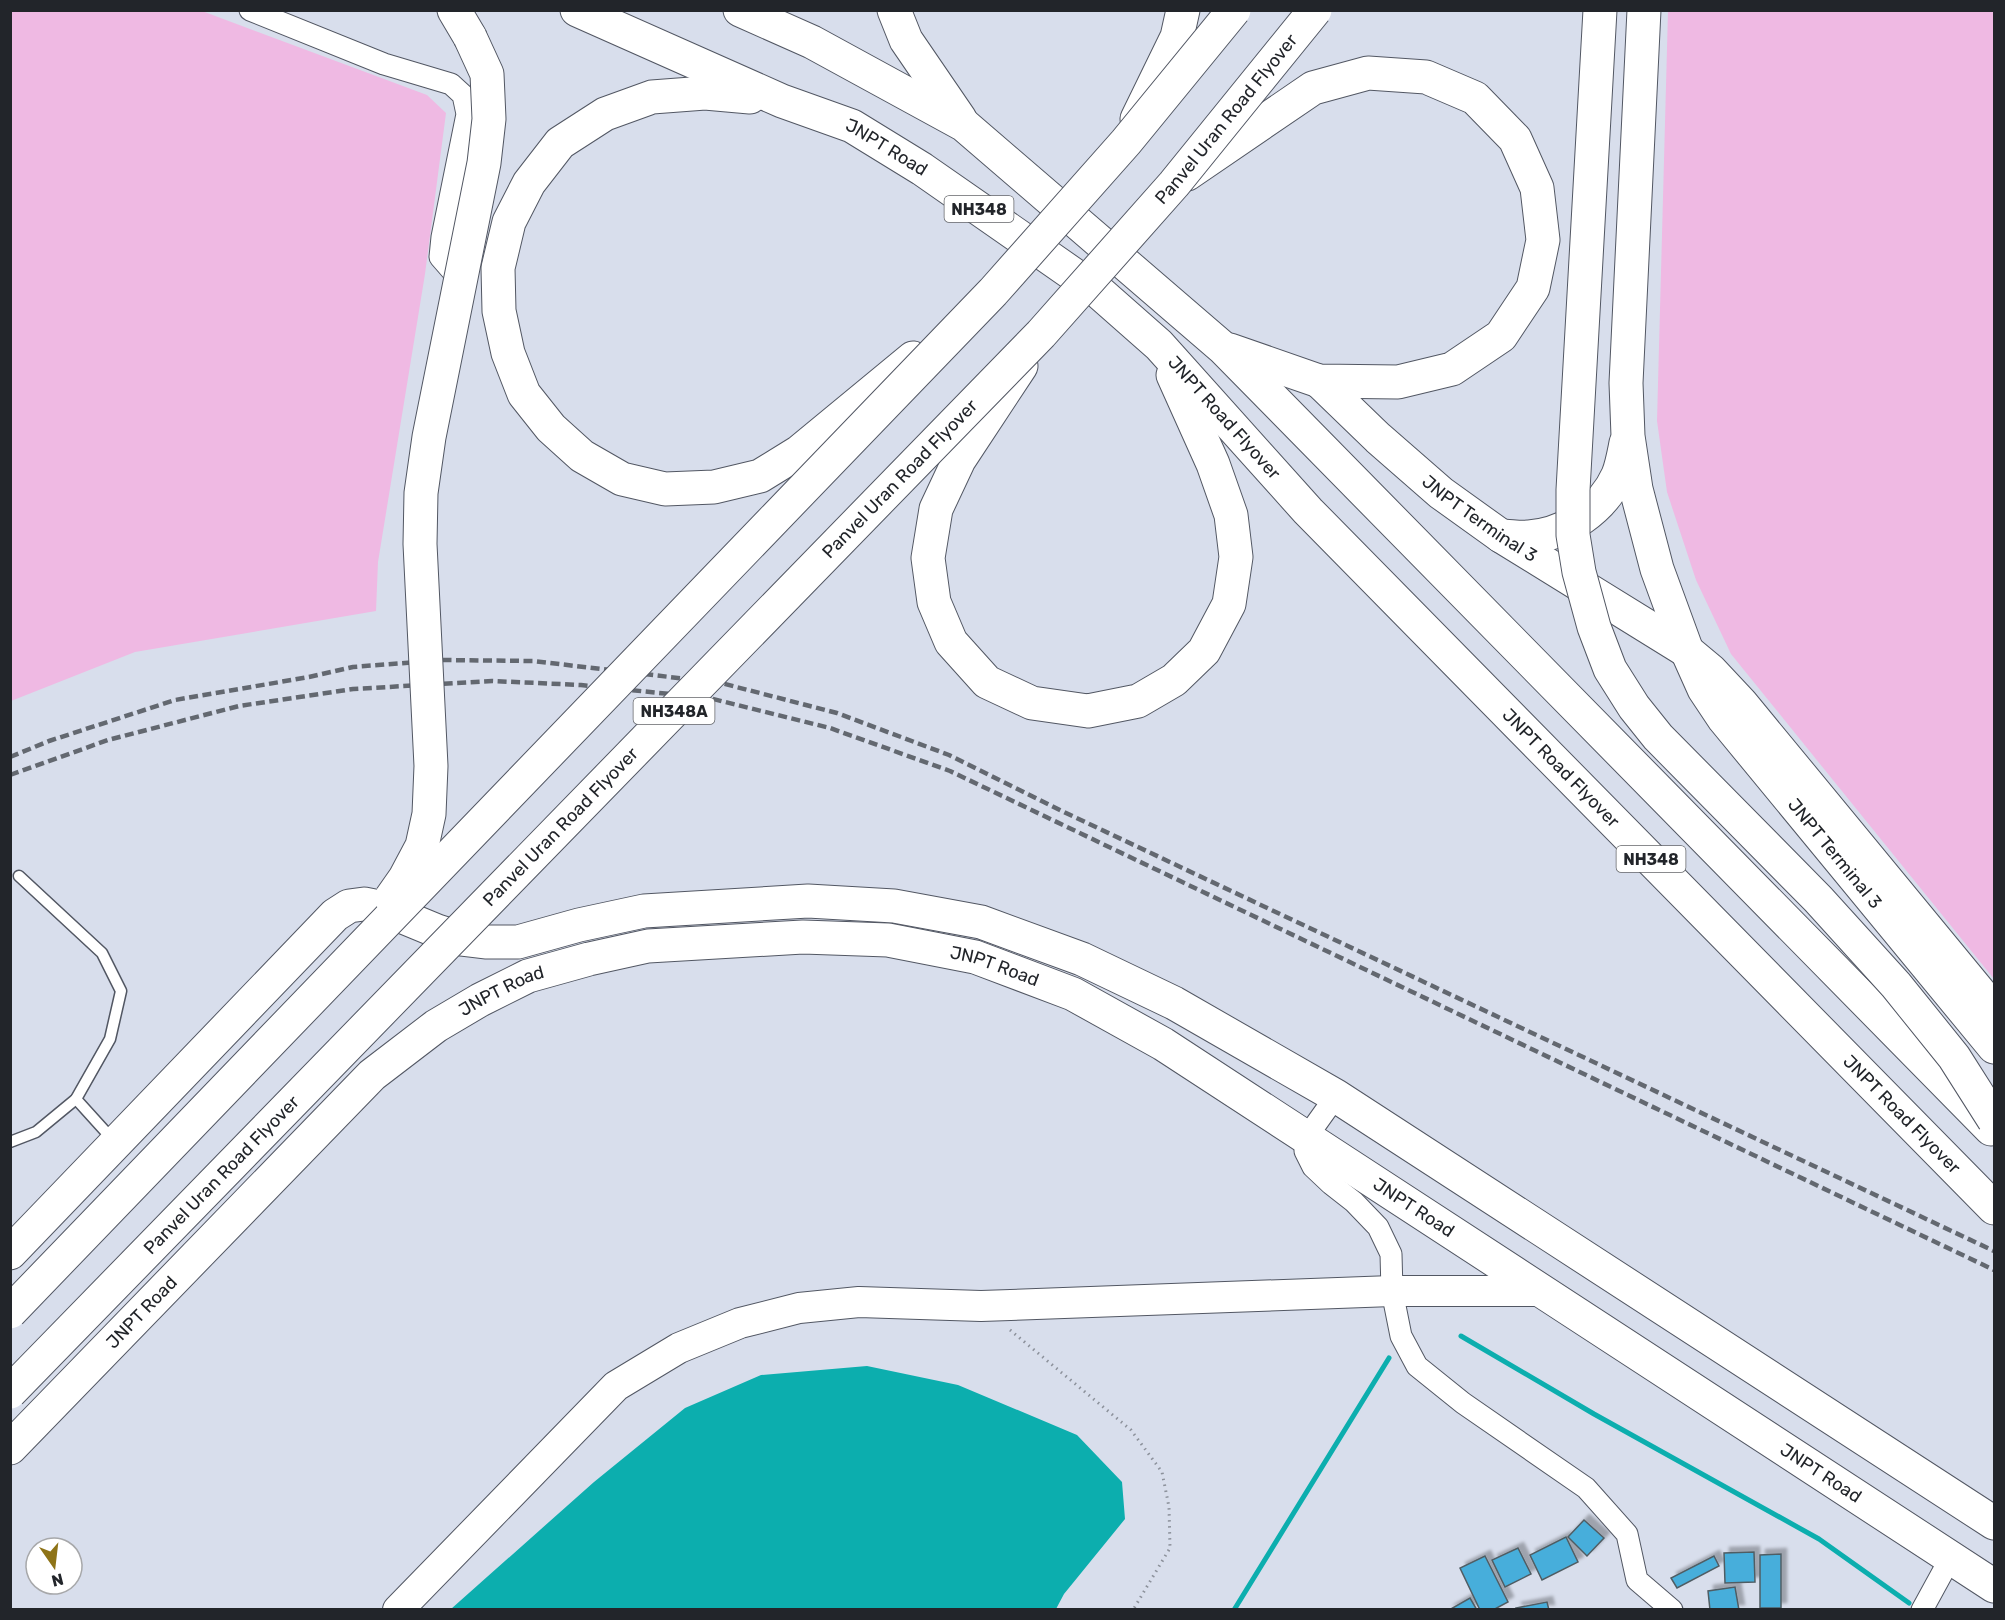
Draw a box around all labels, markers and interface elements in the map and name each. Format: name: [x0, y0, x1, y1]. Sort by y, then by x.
street label: Panvel Uran Road Flyover: [1150, 29, 1302, 209]
street label: JNPT Road: [843, 114, 932, 181]
road number: NH348: [944, 196, 1014, 222]
street label: JNPT Road Flyover: [1163, 351, 1285, 484]
street label: Panvel Uran Road Flyover: [818, 395, 982, 563]
street label: JNPT Terminal 3: [1417, 470, 1541, 567]
road number: NH348A: [634, 698, 714, 724]
street label: JNPT Road Flyover: [1498, 704, 1624, 832]
street label: Panvel Uran Road Flyover: [478, 743, 643, 911]
street label: JNPT Terminal 3: [1783, 794, 1886, 913]
road number: NH348: [1616, 846, 1686, 872]
street label: JNPT Road: [948, 941, 1042, 991]
street label: JNPT Road: [455, 961, 546, 1021]
street label: JNPT Road Flyover: [1839, 1050, 1965, 1179]
street label: Panvel Uran Road Flyover: [139, 1091, 304, 1259]
street label: JNPT Road: [1369, 1173, 1459, 1242]
street label: JNPT Road: [101, 1271, 182, 1353]
street label: JNPT Road: [1776, 1439, 1866, 1508]
north arrow: [24, 1536, 84, 1596]
text: N: [50, 1569, 65, 1591]

